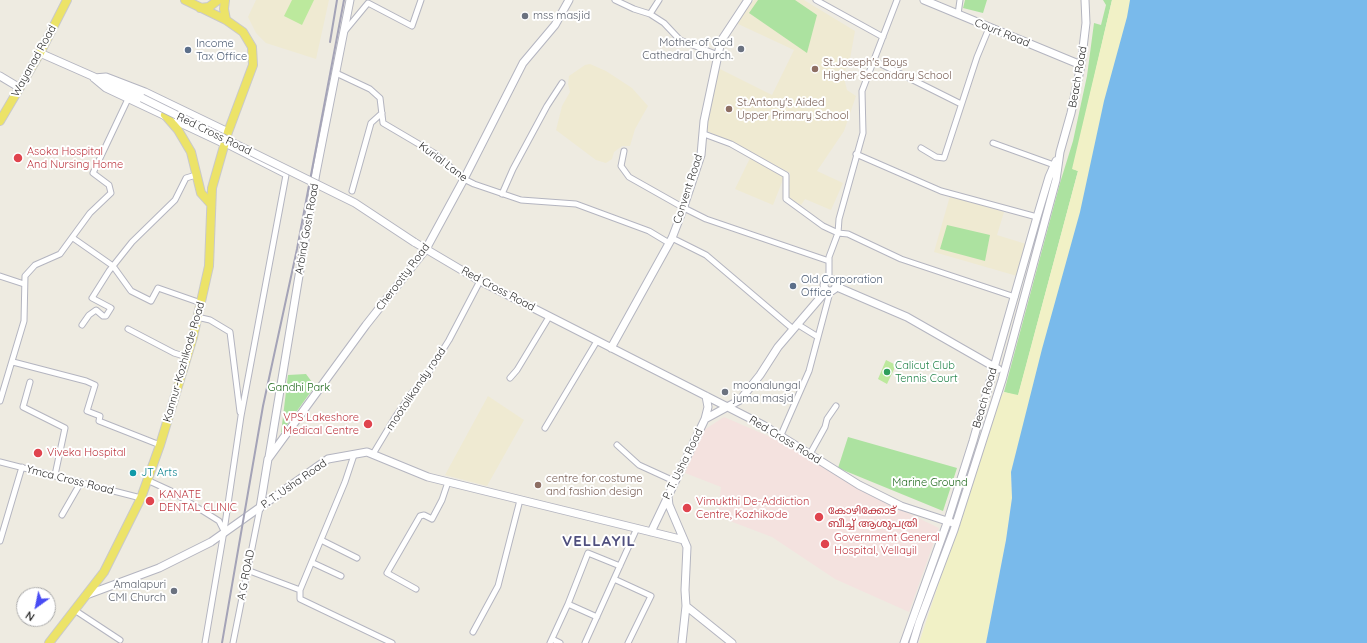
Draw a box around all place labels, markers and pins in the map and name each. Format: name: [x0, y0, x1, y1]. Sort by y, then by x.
place label: mss masjid: [533, 9, 590, 23]
marker: mss masjid: [520, 11, 530, 21]
place label: Mother of God Cathedral Church.: [642, 36, 733, 62]
place label: Income Tax Office: [196, 37, 247, 63]
marker: Mother of God Cathedral Church.: [736, 44, 746, 54]
marker: Income Tax Office: [183, 45, 193, 55]
place label: St.Joseph's Boys Higher Secondary School: [823, 56, 952, 82]
marker: St.Joseph's Boys Higher Secondary School: [810, 64, 820, 74]
place label: St.Antony's Aided Upper Primary School: [737, 96, 849, 122]
marker: St.Antony's Aided Upper Primary School: [724, 104, 734, 114]
place label: Asoka Hospital And Nursing Home: [27, 145, 123, 171]
marker: Asoka Hospital And Nursing Home: [12, 152, 24, 164]
place label: Old Corporation Office: [801, 273, 883, 299]
marker: Old Corporation Office: [788, 281, 798, 291]
place label: Calicut Club Tennis Court: [895, 359, 958, 385]
marker: Calicut Club Tennis Court: [882, 367, 892, 377]
place label: moonalungal juma masjd: [733, 379, 800, 405]
marker: moonalungal juma masjd: [720, 387, 730, 397]
place label: VPS Lakeshore Medical Centre: [283, 411, 359, 437]
marker: VPS Lakeshore Medical Centre: [362, 418, 374, 430]
place label: Viveka Hospital: [47, 446, 126, 460]
marker: Viveka Hospital: [32, 447, 44, 459]
place label: JT Arts: [141, 466, 177, 480]
marker: JT Arts: [128, 468, 138, 478]
place label: centre for costume and fashion design: [546, 472, 643, 498]
marker: centre for costume and fashion design: [533, 480, 543, 490]
place label: KANATE DENTAL CLINIC: [159, 488, 237, 514]
marker: KANATE DENTAL CLINIC: [144, 495, 156, 507]
place label: Vimukthi De-Addiction Centre, Kozhikode: [696, 495, 809, 521]
marker: Vimukthi De-Addiction Centre, Kozhikode: [681, 502, 693, 514]
place label: കോഴിക്കോട് ബീച്ച് ആശുപത്രി: [828, 504, 918, 530]
marker: കോഴിക്കോട് ബീച്ച് ആശുപത്രി: [813, 511, 825, 523]
place label: Government General Hospital, Vellayil: [834, 531, 940, 557]
marker: Government General Hospital, Vellayil: [819, 538, 831, 550]
place label: Amalapuri CMI Church: [108, 578, 166, 604]
marker: Amalapuri CMI Church: [169, 586, 179, 596]

